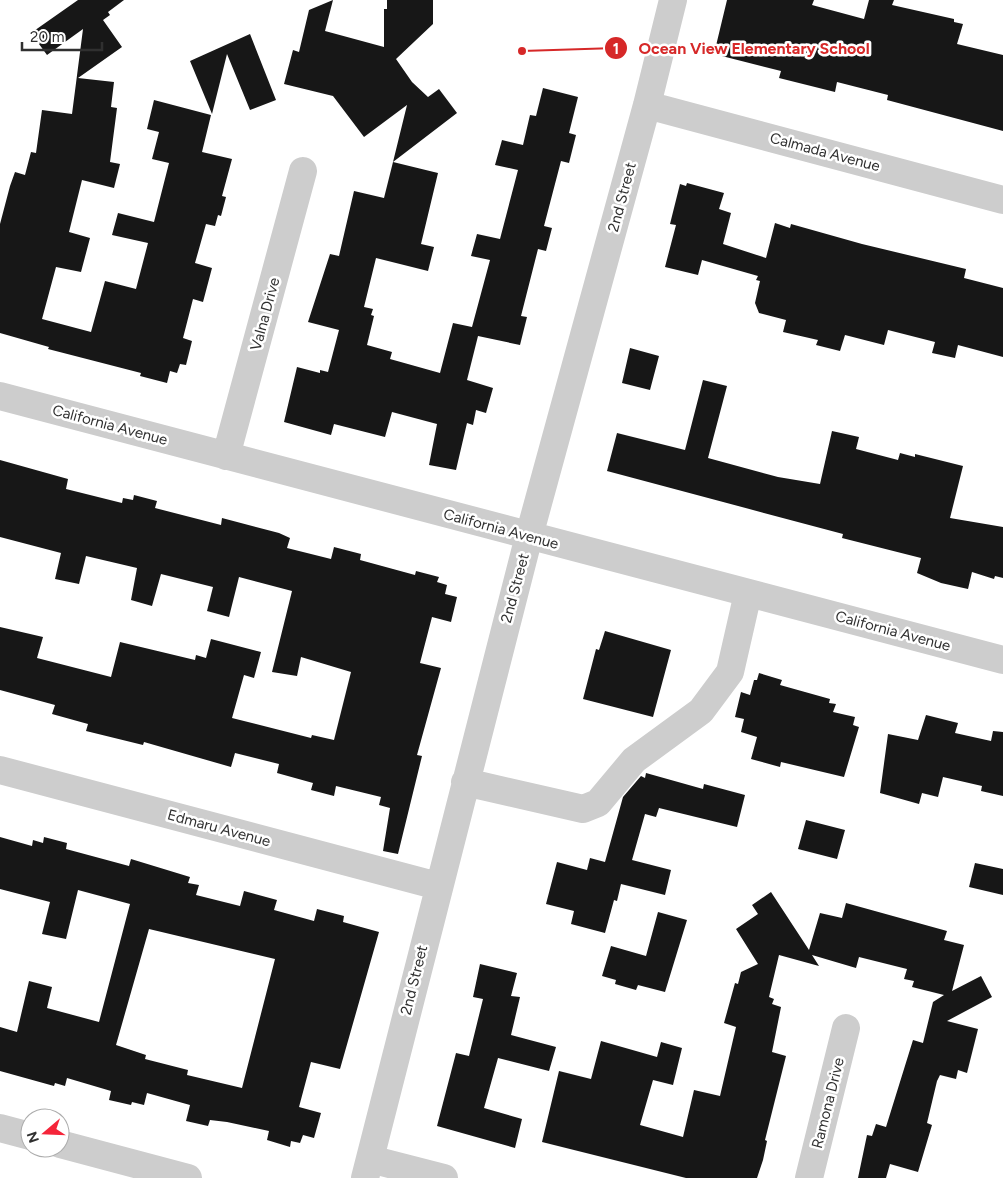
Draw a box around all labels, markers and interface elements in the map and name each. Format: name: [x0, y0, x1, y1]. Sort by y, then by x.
scale bar: [22, 20, 102, 52]
text: 20 m: [30, 28, 64, 46]
callout: Ocean View Elementary School: [604, 33, 880, 64]
text: Ocean View Elementary School: [638, 39, 870, 58]
text: 1: [613, 40, 619, 58]
street label: Calmada Avenue: [768, 129, 882, 175]
street label: 2nd Street: [604, 160, 640, 234]
street label: Valna Drive: [247, 275, 283, 353]
street label: California Avenue: [50, 401, 170, 449]
street label: California Avenue: [441, 505, 561, 553]
street label: 2nd Street: [497, 551, 533, 625]
street label: California Avenue: [833, 607, 953, 655]
street label: Edmaru Avenue: [165, 806, 273, 850]
street label: 2nd Street: [397, 943, 431, 1017]
street label: Ramona Drive: [808, 1056, 848, 1150]
north arrow: [20, 1108, 70, 1158]
text: N: [23, 1129, 43, 1145]

